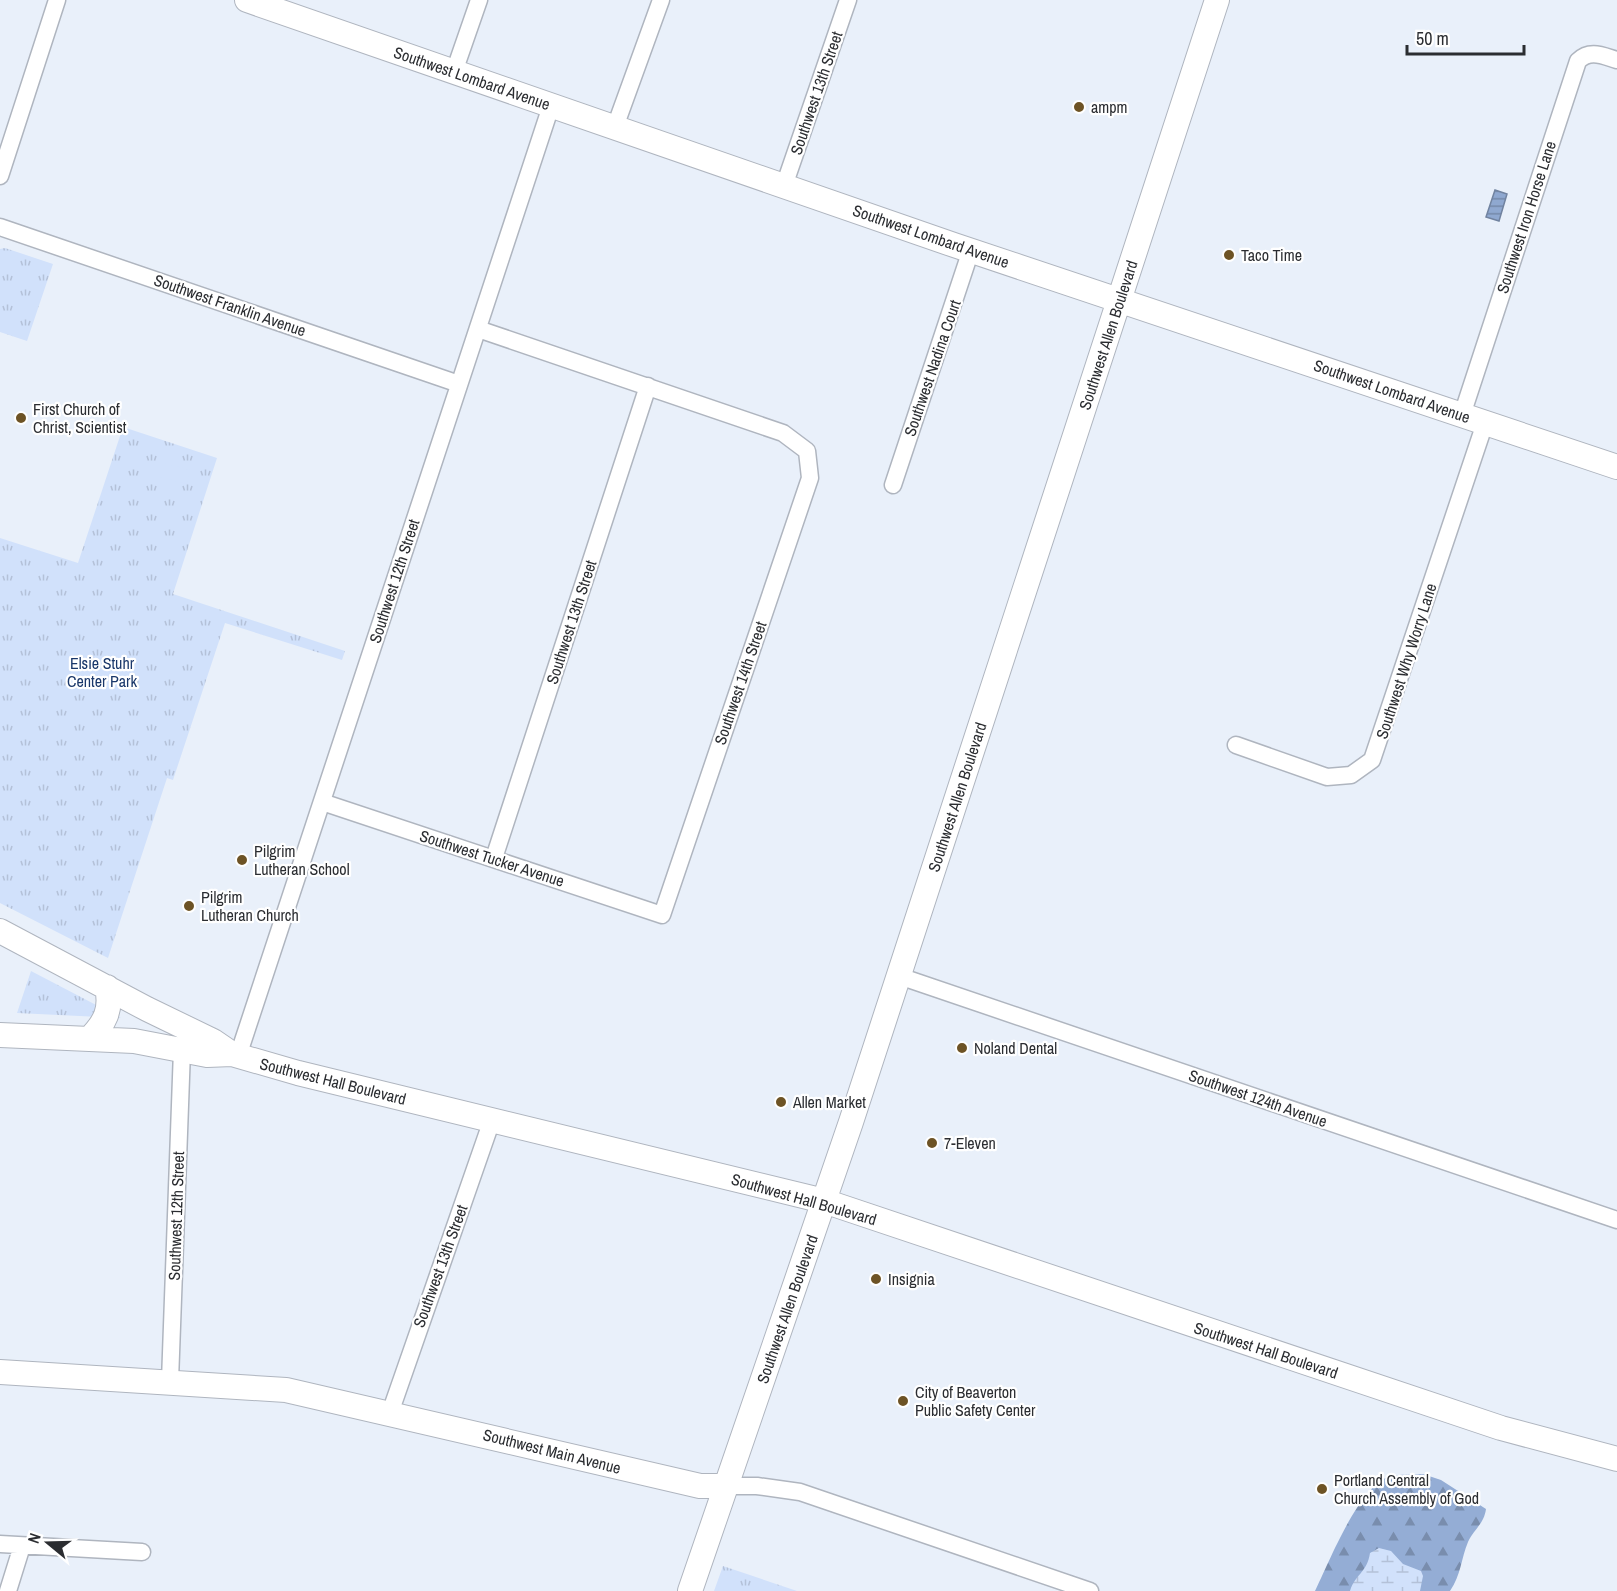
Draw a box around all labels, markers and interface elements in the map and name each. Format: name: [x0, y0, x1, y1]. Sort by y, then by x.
scale bar: [1407, 18, 1524, 56]
text: 50 m: [1416, 26, 1449, 51]
street label: Southwest 13th Street: [785, 28, 848, 158]
street label: Southwest Lombard Avenue: [391, 41, 553, 115]
place label: ampm: [1091, 96, 1127, 118]
marker: ampm: [1072, 100, 1086, 114]
street label: Southwest Iron Horse Lane: [1491, 138, 1561, 296]
street label: Southwest Lombard Avenue: [850, 199, 1012, 273]
place label: Taco Time: [1241, 244, 1302, 266]
marker: Taco Time: [1222, 248, 1236, 262]
street label: Southwest Allen Boulevard: [1073, 257, 1143, 413]
street label: Southwest Franklin Avenue: [151, 269, 309, 341]
street label: Southwest Nadina Court: [898, 297, 966, 439]
street label: Southwest Lombard Avenue: [1311, 354, 1473, 428]
place label: First Church of Christ, Scientist: [33, 398, 127, 438]
marker: First Church of Christ, Scientist: [14, 411, 28, 425]
street label: Southwest 12th Street: [364, 516, 425, 646]
street label: Southwest 13th Street: [541, 557, 602, 687]
street label: Southwest Why Worry Lane: [1370, 580, 1442, 742]
street label: Southwest 14th Street: [709, 618, 772, 748]
park label: Elsie Stuhr Center Park: [67, 652, 137, 692]
street label: Southwest Allen Boulevard: [922, 719, 992, 875]
street label: Southwest Tucker Avenue: [417, 824, 567, 892]
place label: Pilgrim Lutheran School: [254, 840, 350, 880]
marker: Pilgrim Lutheran School: [235, 853, 249, 867]
place label: Pilgrim Lutheran Church: [201, 886, 299, 926]
marker: Pilgrim Lutheran Church: [182, 899, 196, 913]
place label: Noland Dental: [974, 1037, 1057, 1059]
marker: Noland Dental: [955, 1041, 969, 1055]
street label: Southwest Hall Boulevard: [257, 1052, 409, 1110]
street label: Southwest 124th Avenue: [1186, 1064, 1330, 1132]
place label: Allen Market: [792, 1091, 866, 1113]
marker: Allen Market: [774, 1095, 788, 1109]
place label: 7-Eleven: [944, 1132, 996, 1154]
marker: 7-Eleven: [925, 1136, 939, 1150]
street label: Southwest 12th Street: [163, 1151, 189, 1281]
street label: Southwest Hall Boulevard: [729, 1168, 879, 1230]
street label: Southwest 13th Street: [408, 1201, 473, 1330]
street label: Southwest Allen Boulevard: [751, 1232, 823, 1386]
place label: Insignia: [888, 1268, 935, 1290]
marker: Insignia: [869, 1272, 883, 1286]
street label: Southwest Hall Boulevard: [1191, 1316, 1341, 1384]
place label: City of Beaverton Public Safety Center: [915, 1381, 1036, 1421]
marker: City of Beaverton Public Safety Center: [896, 1394, 910, 1408]
street label: Southwest Main Avenue: [481, 1423, 623, 1479]
place label: Portland Central Church Assembly of God: [1334, 1469, 1479, 1509]
marker: Portland Central Church Assembly of God: [1315, 1482, 1329, 1496]
north arrow: [18, 1513, 78, 1573]
text: N: [22, 1530, 46, 1546]

